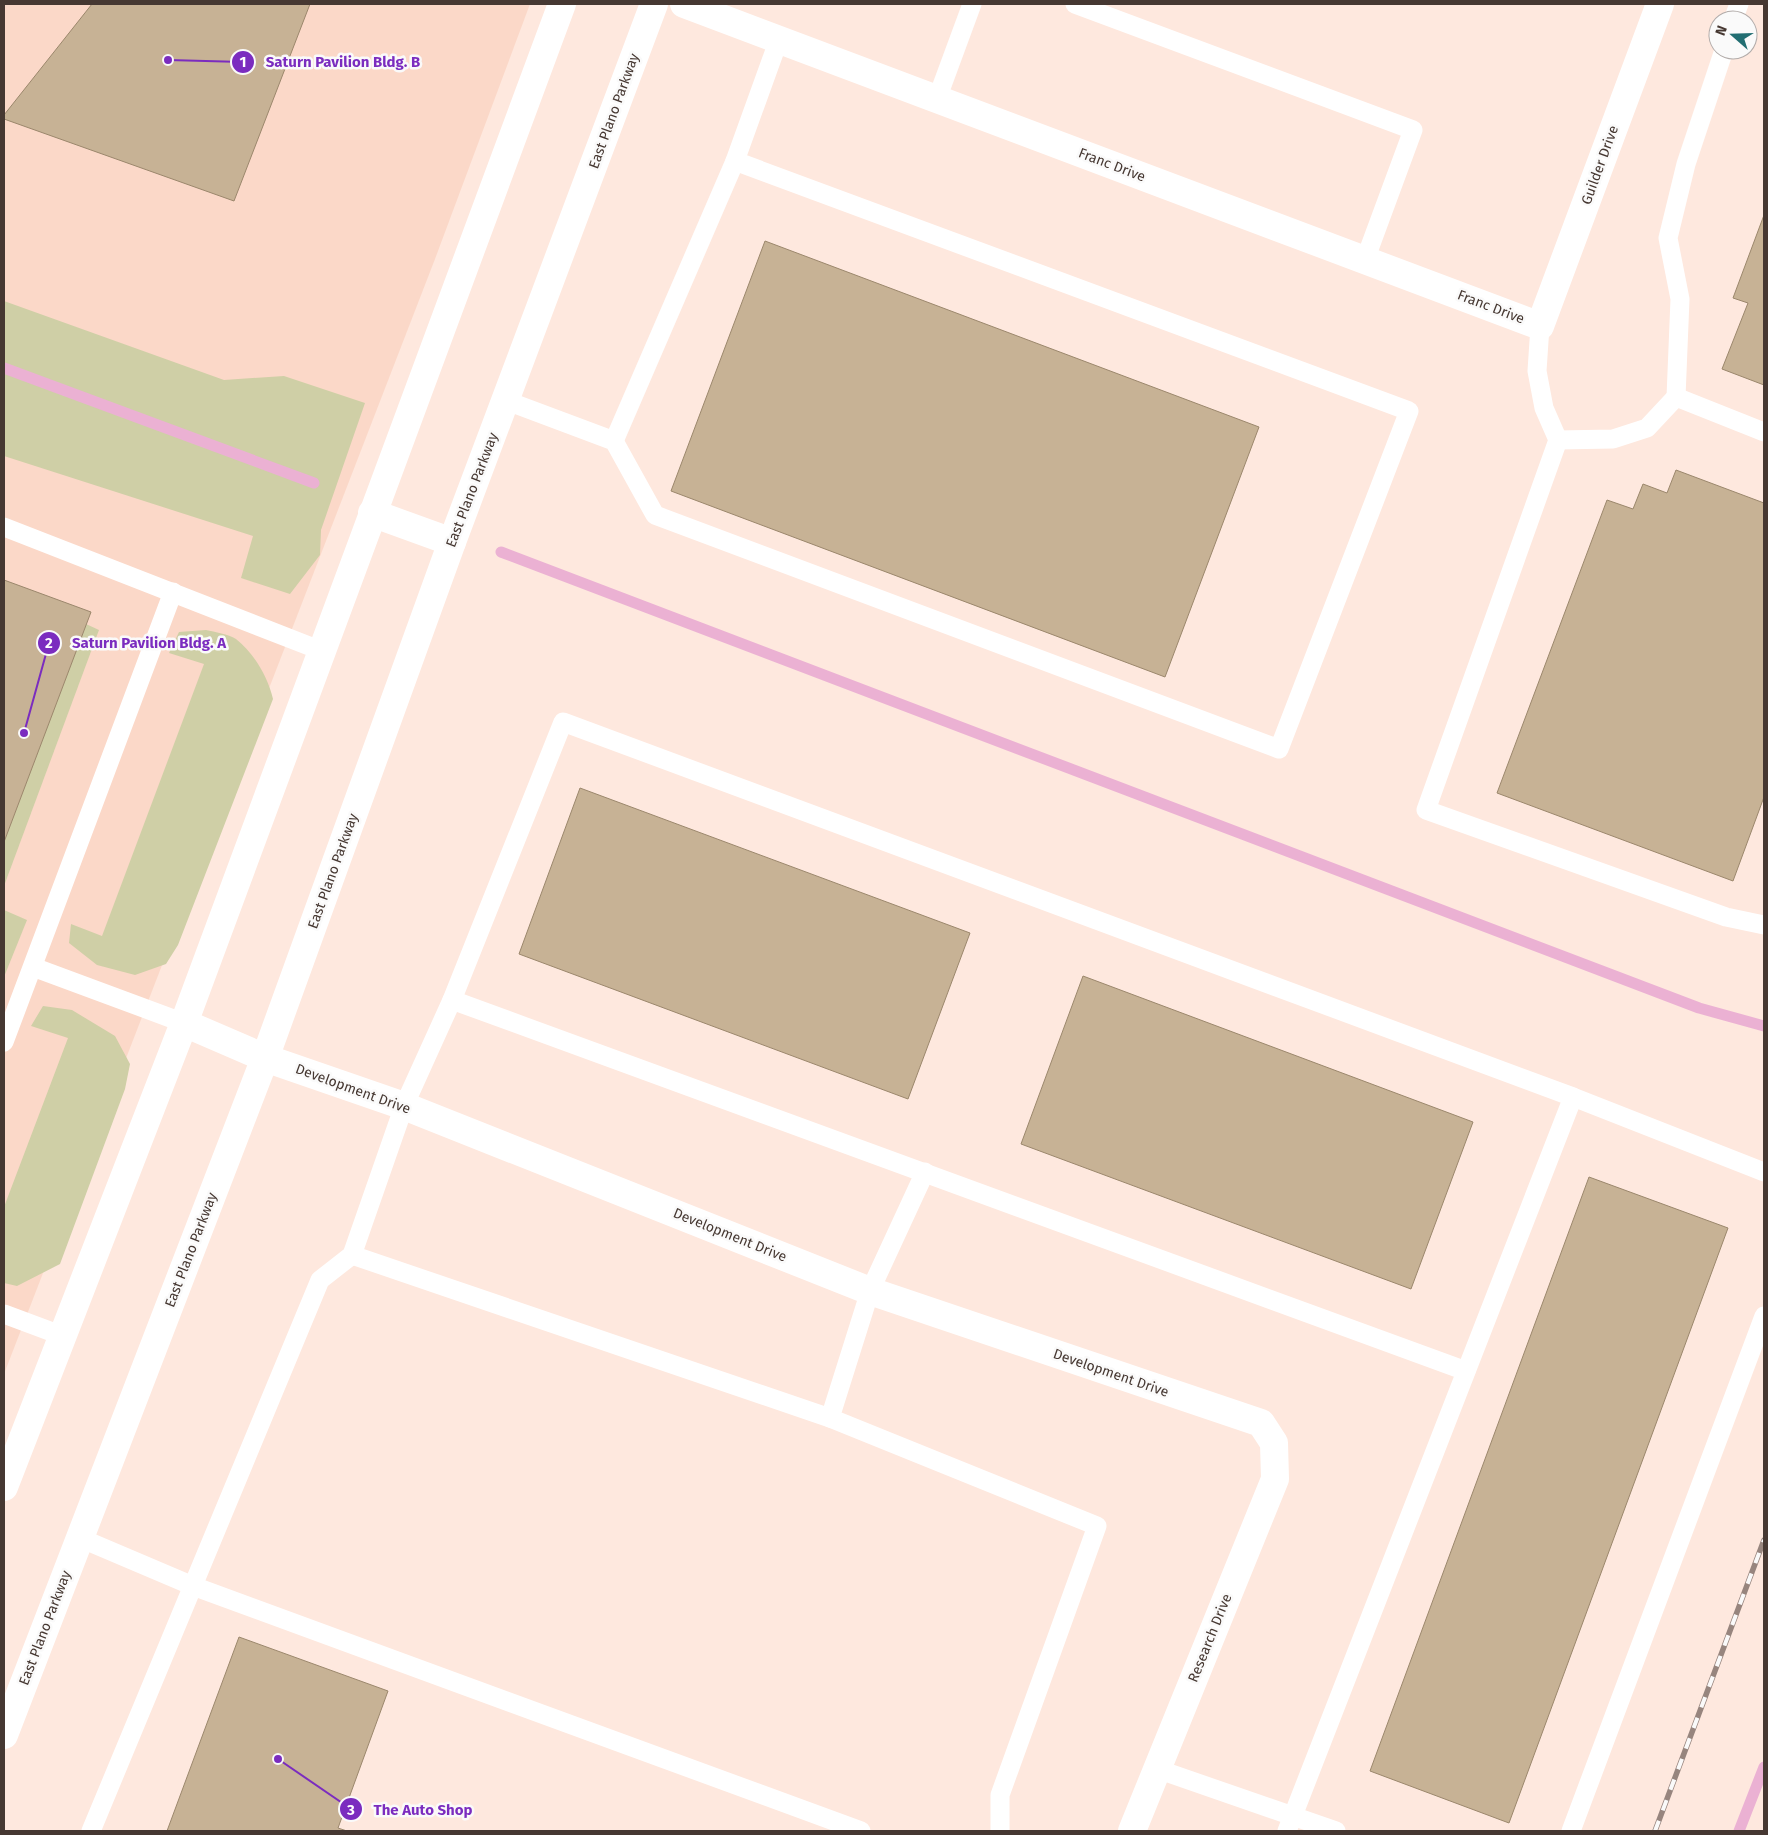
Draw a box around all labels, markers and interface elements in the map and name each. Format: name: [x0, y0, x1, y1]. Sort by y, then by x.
north arrow: [1708, 10, 1758, 60]
text: N: [1712, 23, 1731, 38]
callout: Saturn Pavilion Bldg. B: [231, 47, 430, 77]
street label: East Plano Parkway: [585, 51, 643, 171]
text: 1: [240, 53, 246, 71]
text: Saturn Pavilion Bldg. B: [266, 53, 420, 71]
street label: Guilder Drive: [1578, 123, 1622, 207]
street label: Franc Drive: [1076, 144, 1148, 186]
street label: Franc Drive: [1455, 286, 1527, 328]
street label: East Plano Parkway: [442, 430, 502, 550]
callout: Saturn Pavilion Bldg. A: [37, 628, 236, 658]
text: 2: [45, 634, 53, 652]
text: Saturn Pavilion Bldg. A: [72, 634, 227, 652]
street label: East Plano Parkway: [304, 811, 362, 931]
street label: Development Drive: [293, 1060, 413, 1118]
street label: East Plano Parkway: [161, 1190, 221, 1310]
street label: Development Drive: [671, 1204, 789, 1266]
street label: Development Drive: [1051, 1345, 1171, 1401]
street label: East Plano Parkway: [15, 1568, 75, 1688]
street label: Research Drive: [1185, 1591, 1235, 1685]
callout: The Auto Shop: [339, 1794, 482, 1824]
text: 3: [346, 1801, 355, 1819]
text: The Auto Shop: [374, 1801, 472, 1819]

